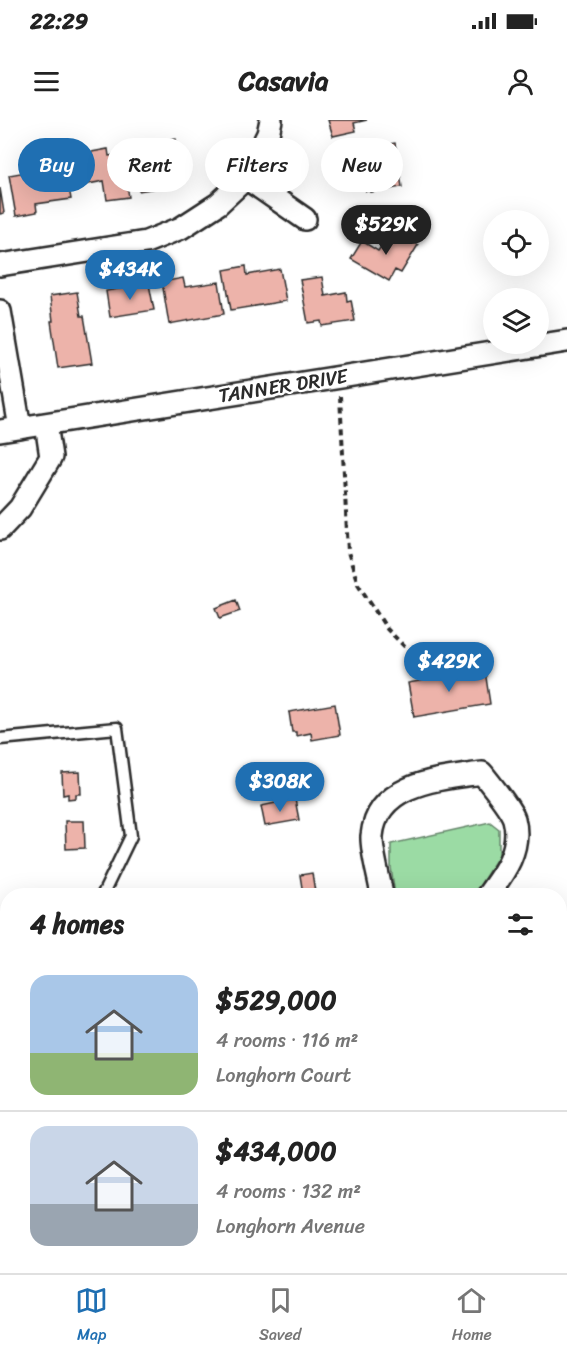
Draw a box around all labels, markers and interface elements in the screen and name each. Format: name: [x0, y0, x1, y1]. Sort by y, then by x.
text: 22:29: [30, 2, 88, 41]
text: Casavia: [239, 57, 328, 105]
icon: menu: [30, 65, 63, 98]
icon: person: [504, 65, 537, 98]
chip: Buy: [18, 138, 95, 192]
chip: Rent: [107, 138, 193, 192]
chip: Filters: [205, 138, 309, 192]
chip: New: [321, 138, 403, 192]
pin: $529K: [344, 205, 428, 256]
text: $529K: [355, 207, 417, 242]
map controls: [483, 210, 549, 354]
button: locate: [483, 210, 549, 276]
pin: $434K: [88, 250, 172, 301]
text: $434K: [99, 252, 161, 287]
button: layers: [483, 288, 549, 354]
street label: TANNER DRIVE: [216, 358, 352, 413]
pin: $429K: [407, 642, 491, 693]
text: $429K: [418, 644, 480, 679]
pin: $308K: [238, 762, 322, 813]
text: $308K: [249, 764, 311, 799]
text: 4 homes: [30, 901, 124, 947]
icon: filters: [504, 908, 537, 941]
text: $529,000: [216, 977, 337, 1023]
icon: home: [78, 999, 150, 1071]
text: 4 rooms · 116 m²: [216, 1023, 358, 1058]
text: Longhorn Court: [216, 1058, 351, 1093]
text: $434,000: [216, 1128, 337, 1174]
icon: home: [78, 1150, 150, 1222]
text: 4 rooms · 132 m²: [216, 1174, 361, 1209]
text: Longhorn Avenue: [216, 1209, 365, 1244]
tab: Map: [75, 1284, 108, 1349]
tab: Saved: [259, 1284, 301, 1349]
tab: Home: [452, 1284, 492, 1349]

